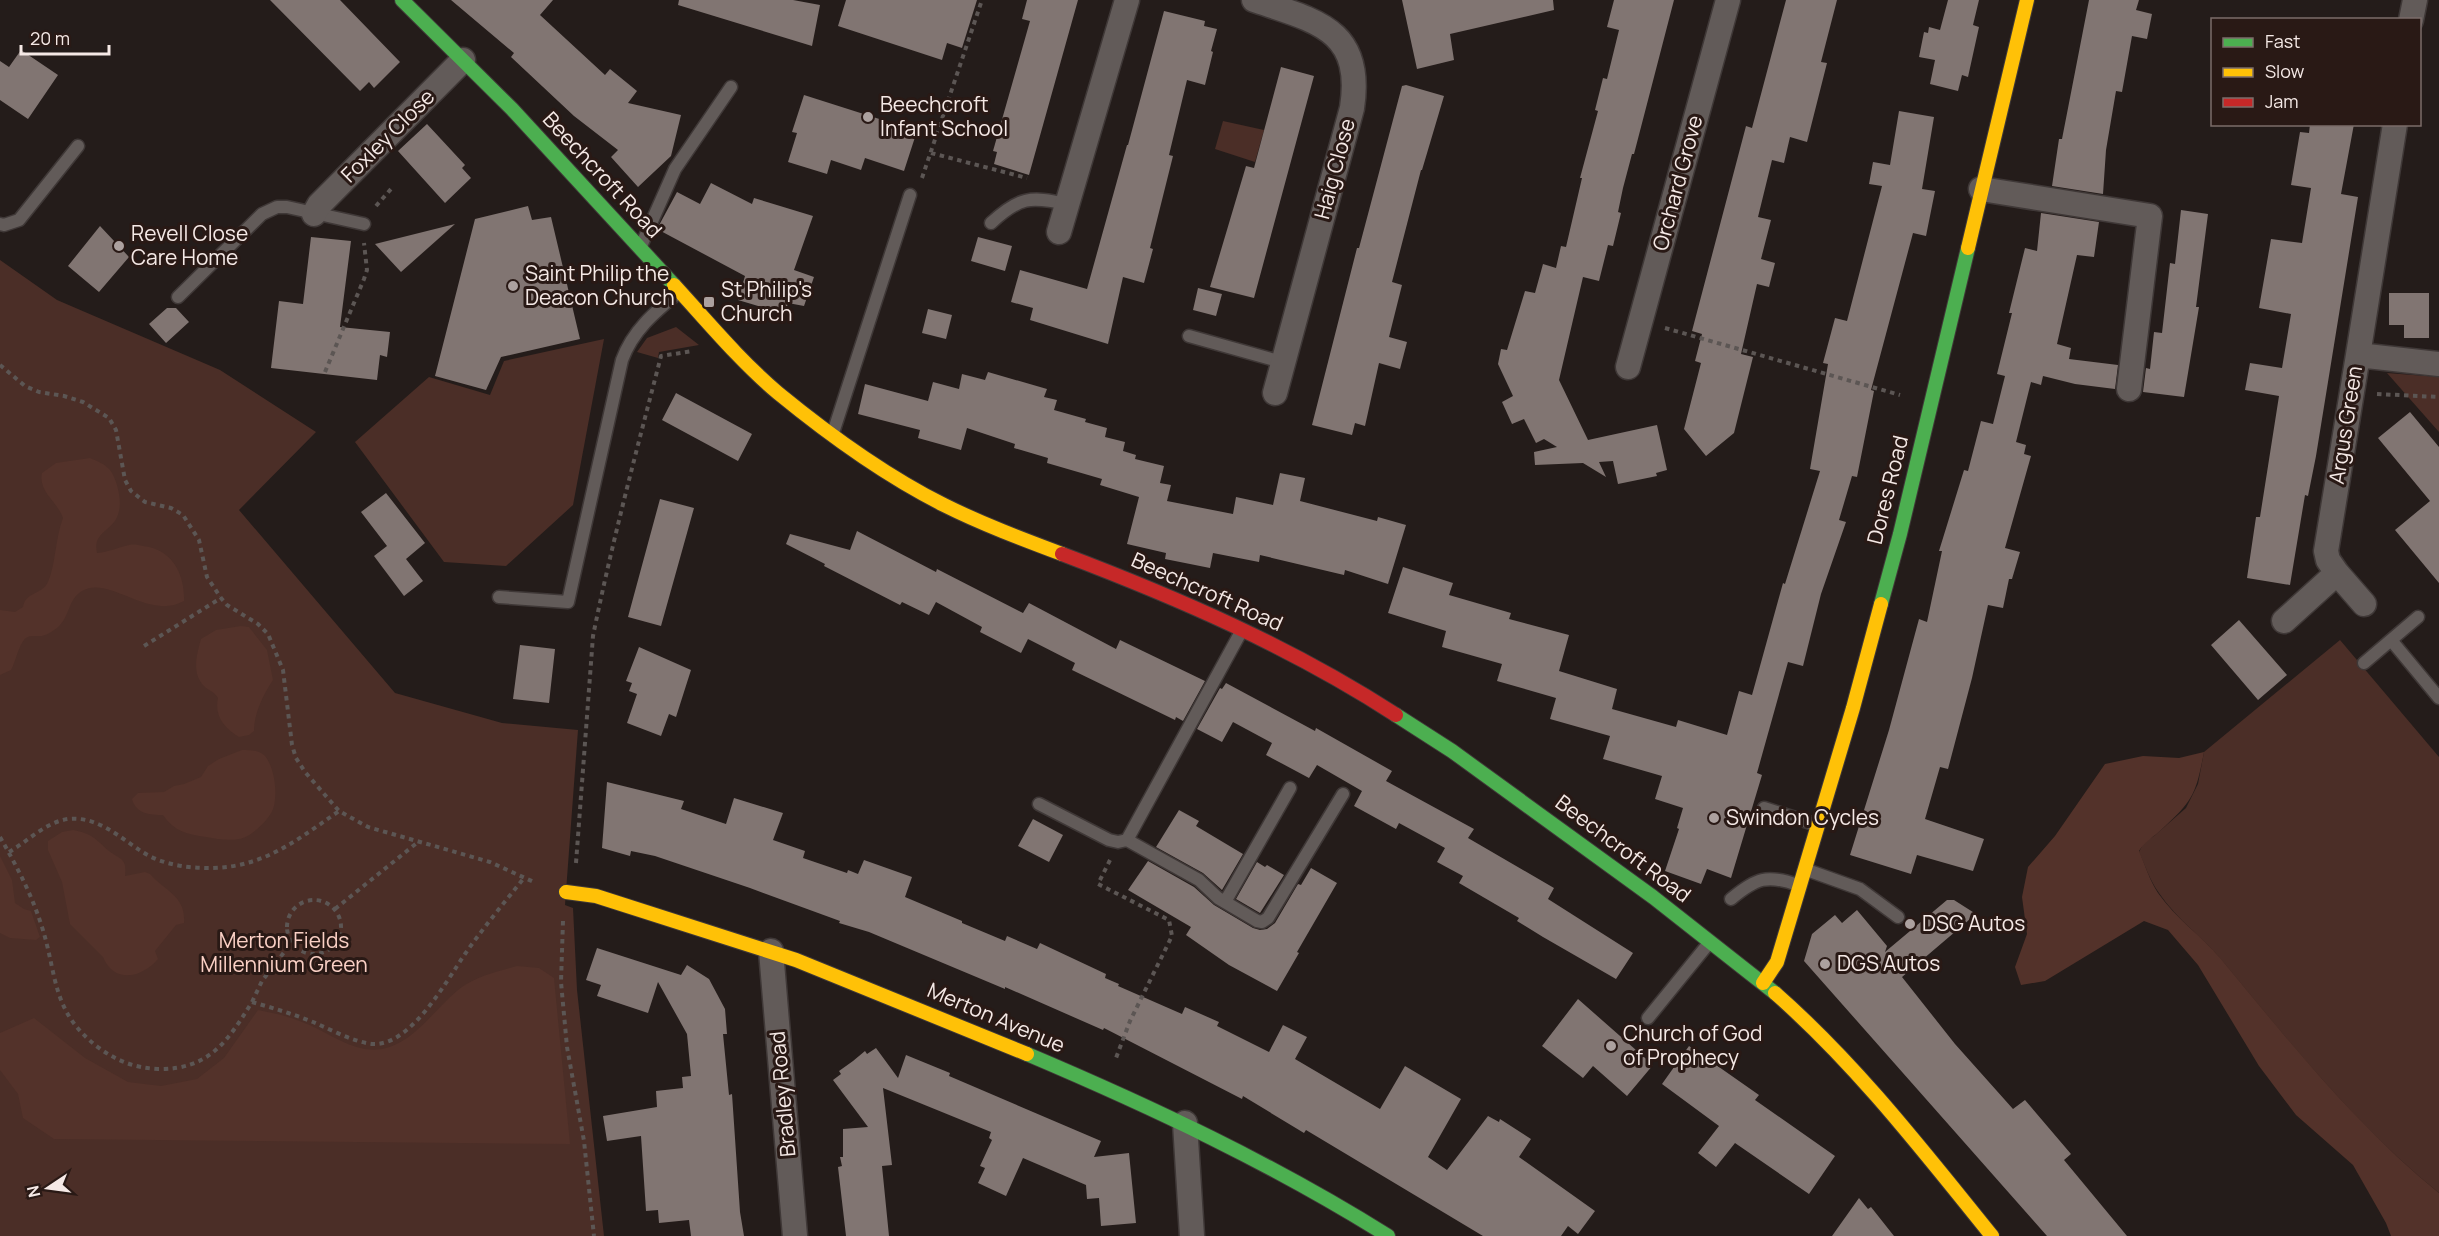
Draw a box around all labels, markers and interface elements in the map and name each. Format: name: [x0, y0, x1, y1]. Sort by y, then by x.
scale bar: [21, 18, 110, 56]
legend: [2211, 18, 2421, 126]
text: 20 m: [30, 26, 70, 50]
text: Fast: [2265, 29, 2300, 53]
text: Slow: [2265, 59, 2305, 83]
street label: Foxley Close: [334, 82, 440, 188]
text: Jam: [2265, 89, 2299, 113]
place label: Beechcroft Infant School: [880, 90, 1008, 142]
street label: Beechcroft Road: [537, 105, 668, 243]
marker: Beechcroft Infant School: [861, 110, 875, 124]
street label: Orchard Grove: [1646, 112, 1709, 254]
street label: Haig Close: [1307, 115, 1361, 222]
place label: Revell Close Care Home: [131, 219, 248, 271]
marker: Revell Close Care Home: [112, 239, 126, 253]
place label: Saint Philip the Deacon Church: [525, 259, 675, 311]
place label: St Philip's Church: [721, 275, 812, 327]
marker: Saint Philip the Deacon Church: [506, 279, 520, 293]
marker: St Philip's Church: [702, 295, 716, 309]
street label: Argus Green: [2322, 364, 2368, 486]
street label: Dores Road: [1860, 432, 1914, 547]
street label: Beechcroft Road: [1127, 545, 1287, 637]
street label: Beechcroft Road: [1550, 788, 1697, 908]
place label: Swindon Cycles: [1726, 803, 1879, 831]
marker: Swindon Cycles: [1707, 811, 1721, 825]
place label: DSG Autos: [1922, 909, 2025, 937]
marker: DSG Autos: [1903, 917, 1917, 931]
park label: Merton Fields Millennium Green: [200, 926, 368, 978]
place label: DGS Autos: [1837, 949, 1940, 977]
marker: DGS Autos: [1818, 957, 1832, 971]
street label: Merton Avenue: [924, 976, 1069, 1059]
place label: Church of God of Prophecy: [1623, 1019, 1762, 1071]
street label: Bradley Road: [763, 1030, 801, 1158]
marker: Church of God of Prophecy: [1604, 1039, 1618, 1053]
north arrow: [18, 1158, 78, 1218]
text: N: [21, 1183, 45, 1199]

